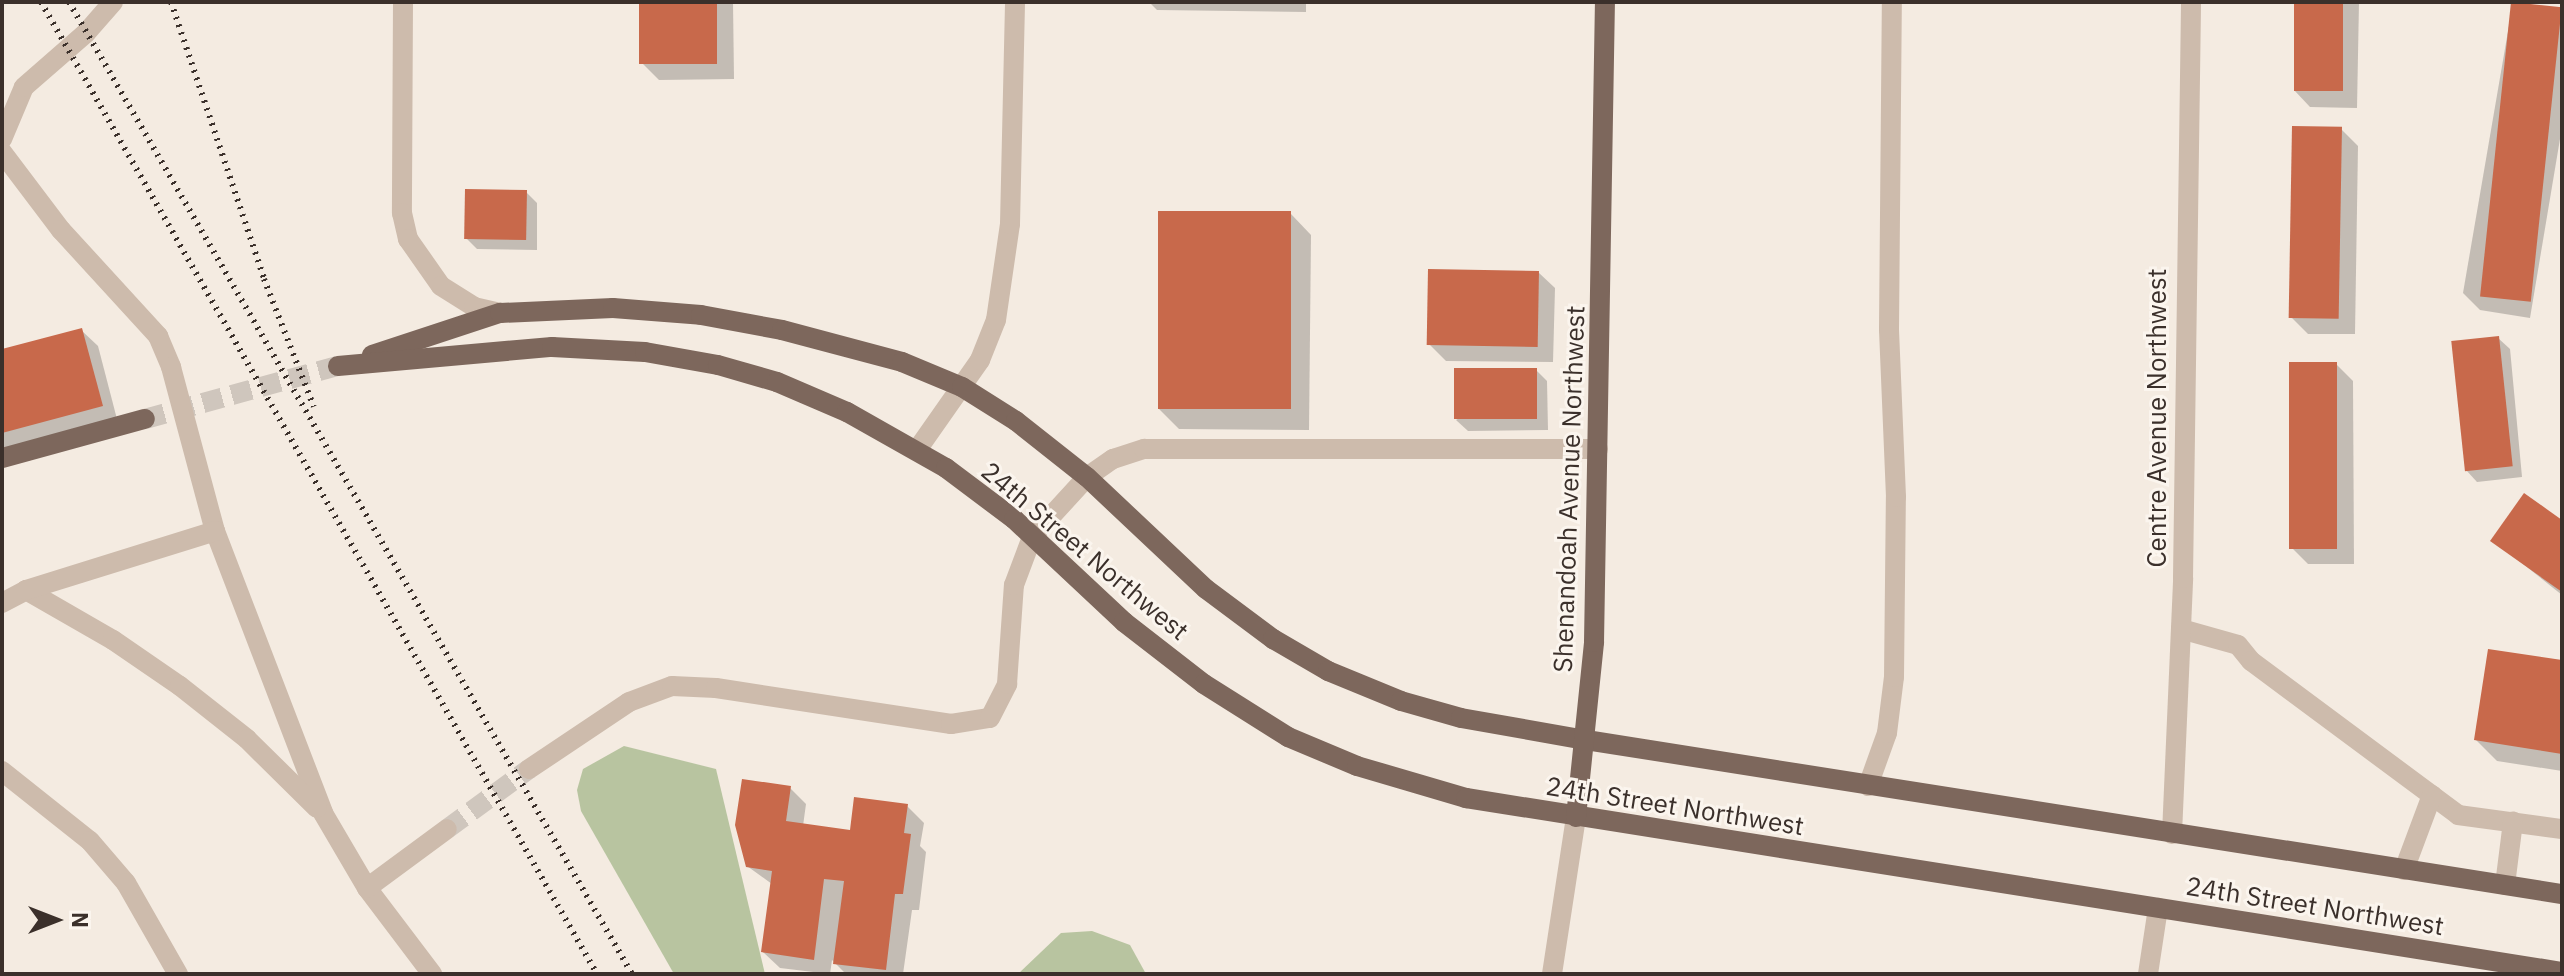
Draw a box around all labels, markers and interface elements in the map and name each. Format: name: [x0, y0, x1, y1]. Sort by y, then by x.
street label: Centre Avenue Northwest: [2141, 268, 2173, 568]
street label: Shenandoah Avenue Northwest: [1547, 305, 1591, 673]
street label: 24th Street Northwest: [975, 455, 1195, 647]
street label: 24th Street Northwest: [1544, 770, 1806, 842]
street label: 24th Street Northwest: [2184, 870, 2446, 942]
north arrow: [16, 880, 96, 960]
text: N: [66, 912, 95, 928]

